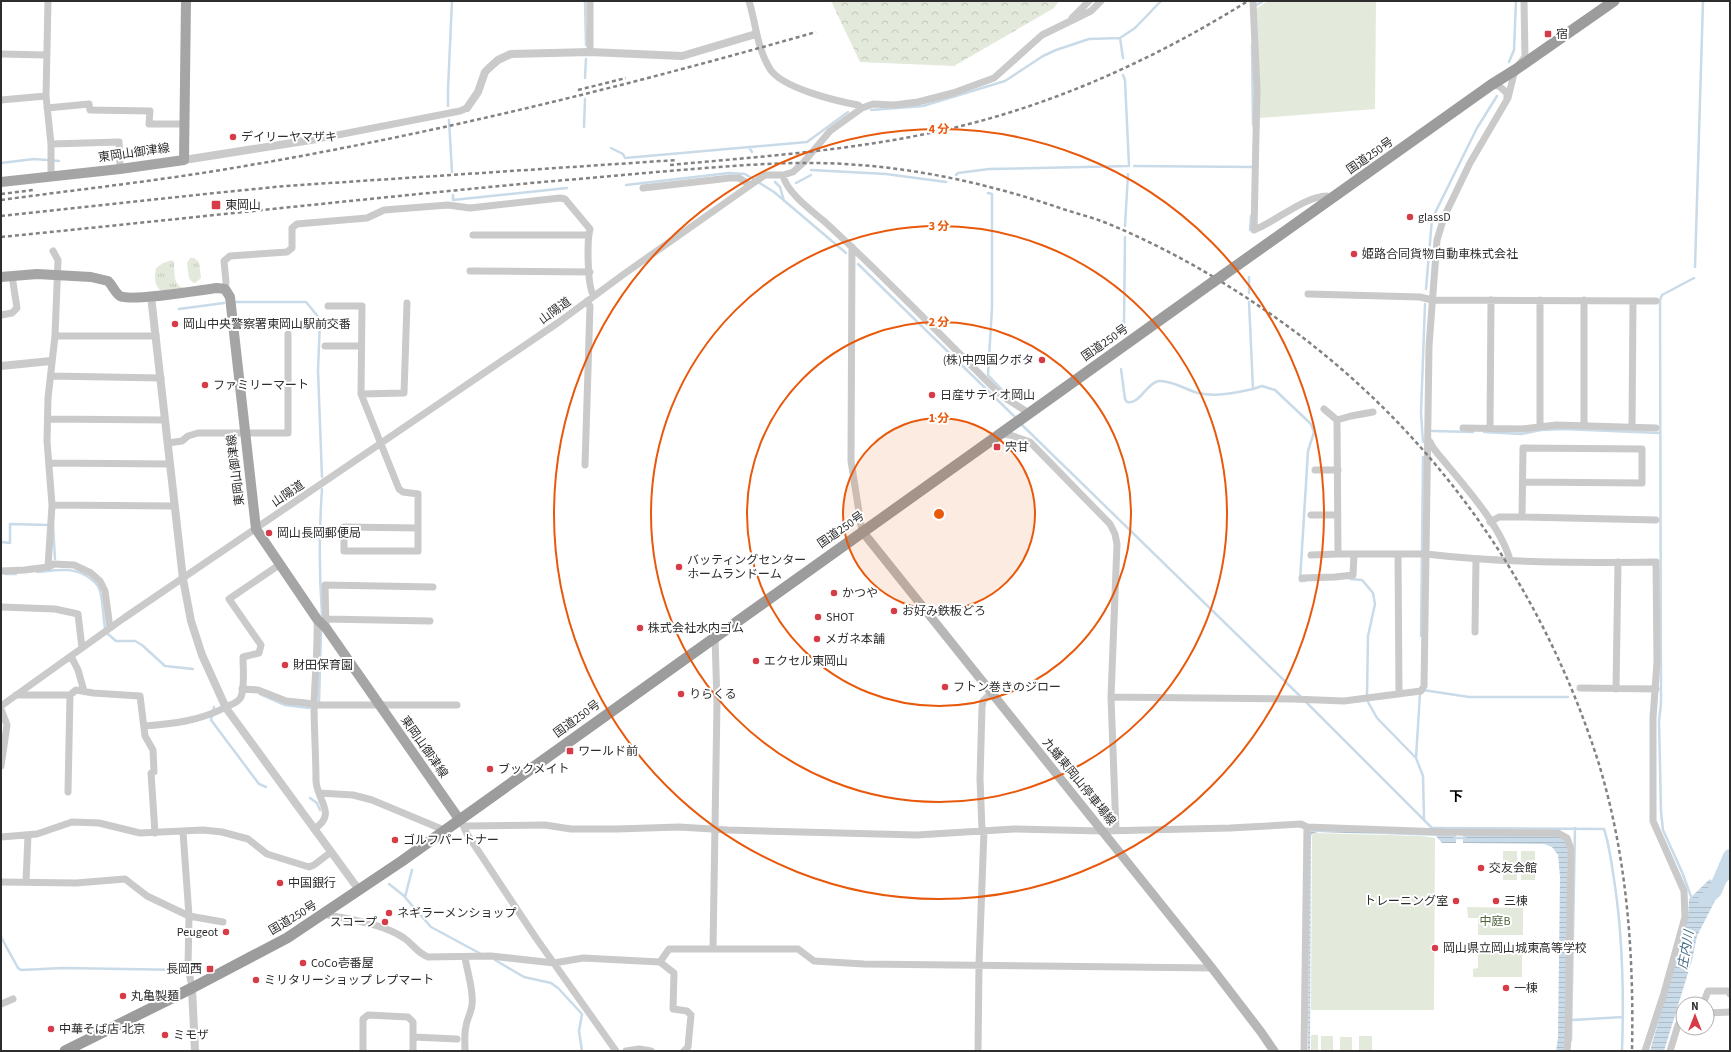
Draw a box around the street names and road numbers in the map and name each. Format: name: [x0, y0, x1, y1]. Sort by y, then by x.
street label: 国道250号: [1343, 134, 1397, 178]
street label: 東岡山御津線: [97, 140, 171, 166]
street label: 山陽道: [535, 294, 575, 328]
street label: 国道250号: [1078, 321, 1132, 365]
street label: 東岡山御津線: [223, 433, 249, 507]
street label: 山陽道: [268, 477, 308, 511]
street label: 国道250号: [814, 508, 868, 552]
street label: 国道250号: [550, 696, 604, 742]
street label: 東岡山御津線: [396, 713, 452, 781]
street label: 九蟠東岡山停車場線: [1038, 735, 1120, 829]
street label: 国道250号: [266, 897, 320, 939]

